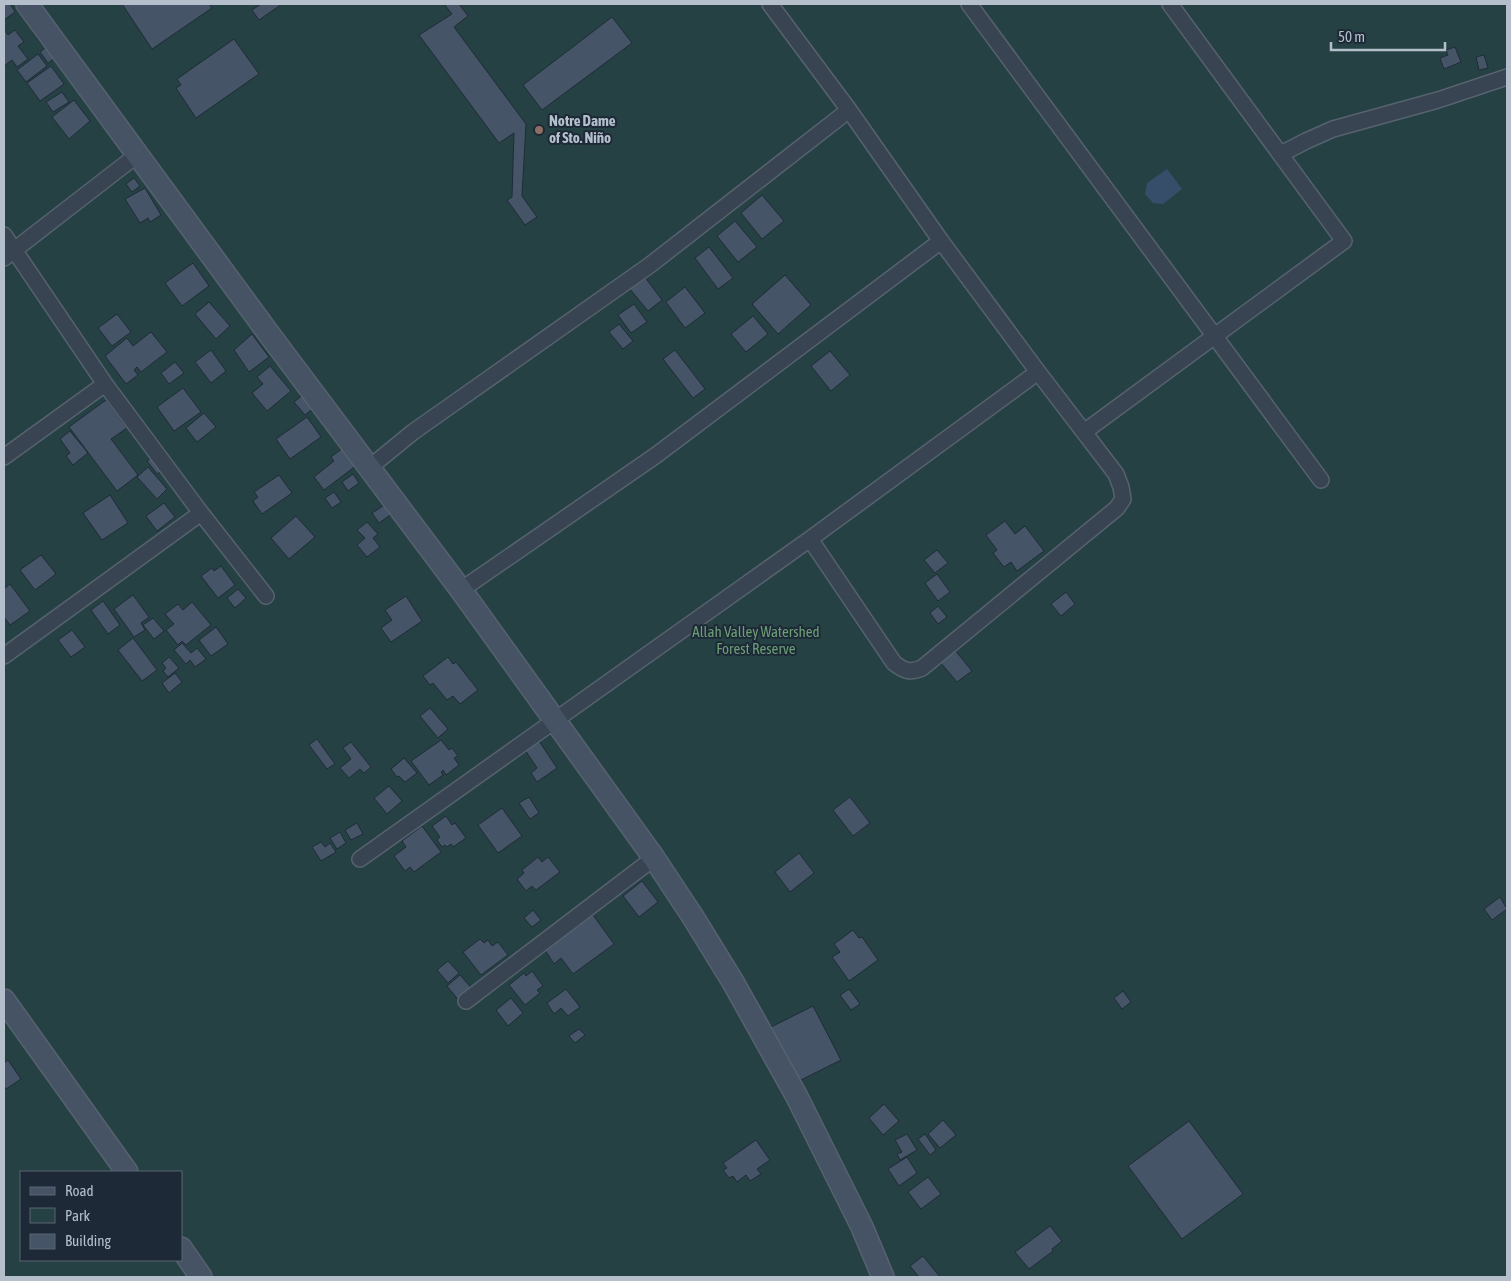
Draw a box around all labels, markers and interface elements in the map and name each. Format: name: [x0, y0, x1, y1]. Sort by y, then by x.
scale bar: [1331, 20, 1445, 52]
text: 50 m: [1338, 28, 1365, 45]
place label: Notre Dame of Sto. Niño: [549, 112, 616, 146]
marker: Notre Dame of Sto. Niño: [533, 124, 545, 136]
park label: Allah Valley Watershed Forest Reserve: [692, 623, 820, 657]
legend: [20, 1171, 182, 1261]
text: Road: [65, 1182, 94, 1199]
text: Park: [65, 1207, 90, 1224]
text: Building: [65, 1232, 111, 1249]

